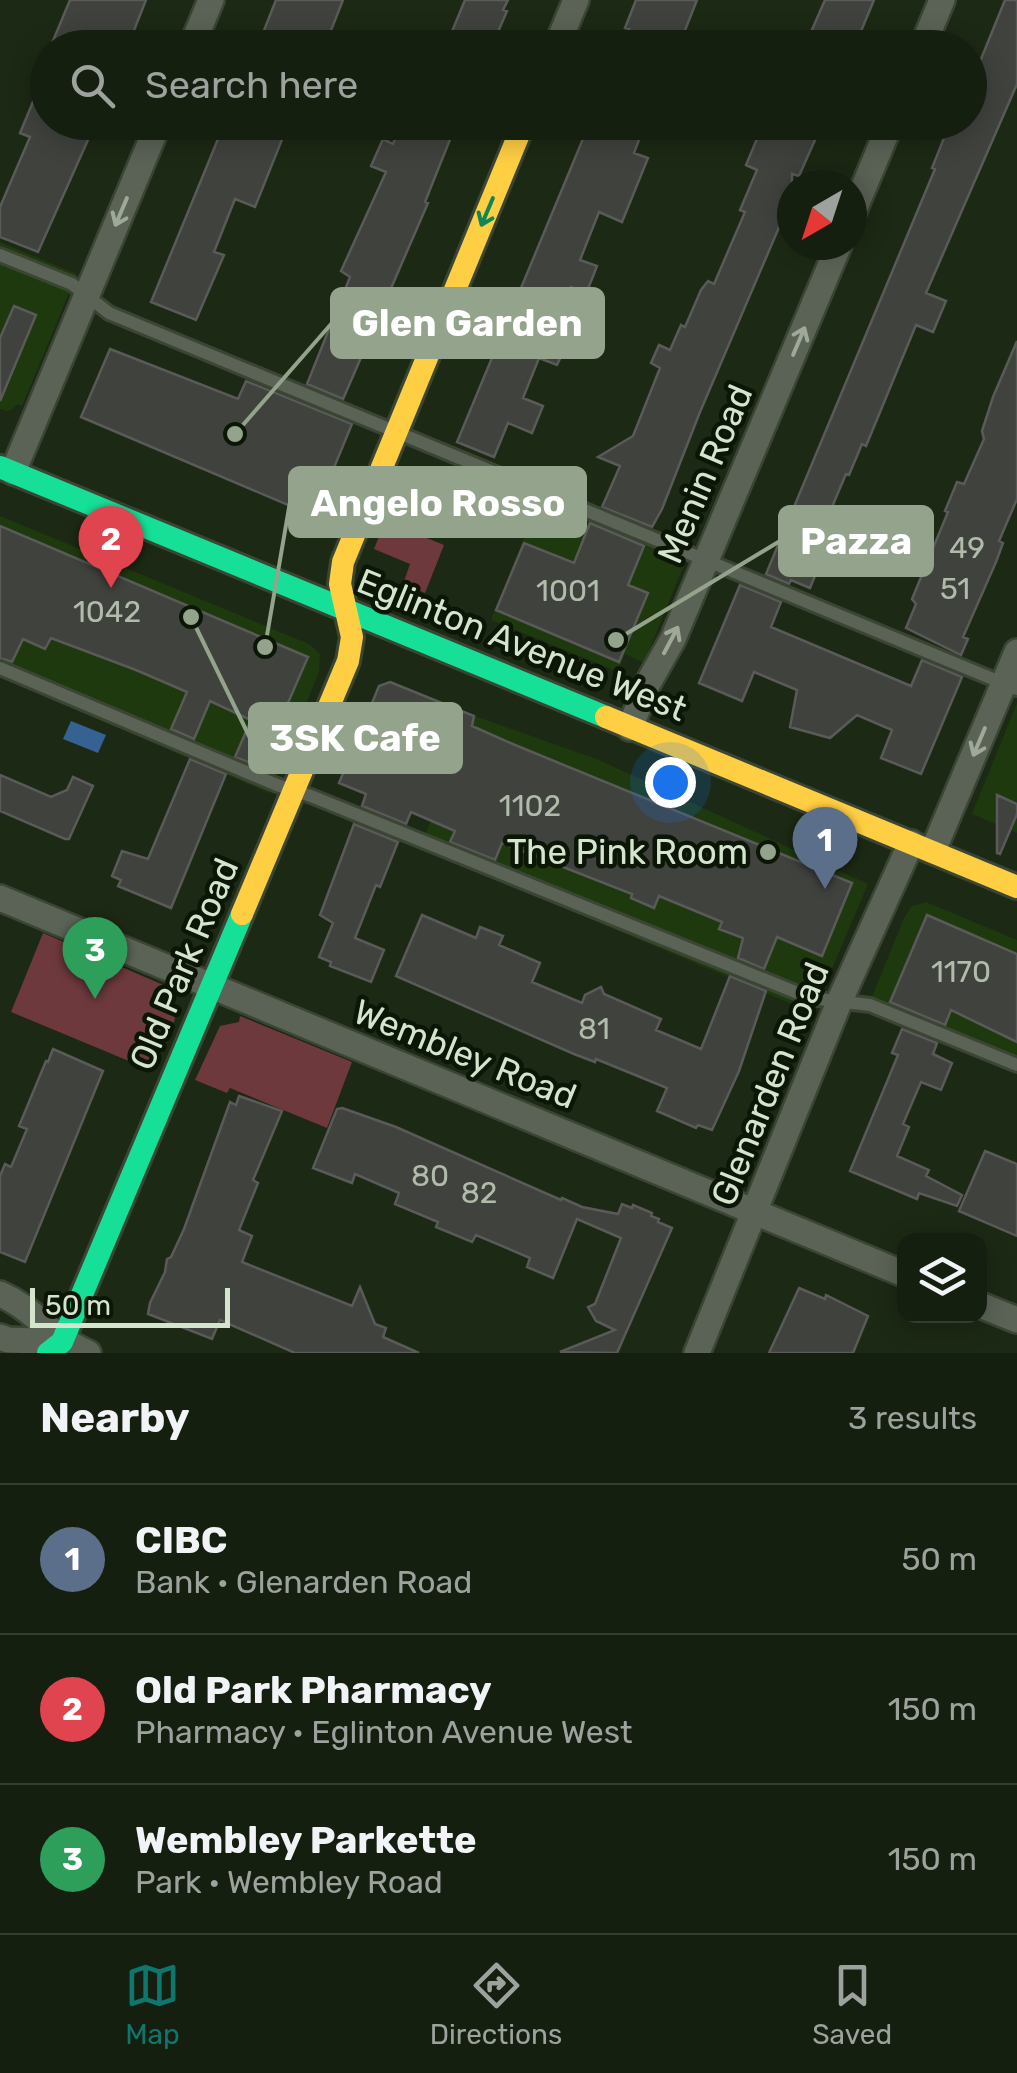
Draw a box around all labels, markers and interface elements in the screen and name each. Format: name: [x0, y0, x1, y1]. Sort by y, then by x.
search box: [30, 30, 987, 140]
icon: search: [65, 58, 120, 113]
text: Search here: [145, 62, 358, 108]
north arrow: [777, 170, 867, 260]
one-way arrow: [111, 196, 129, 227]
one-way arrow: [476, 197, 494, 227]
callout: Glen Garden: [332, 289, 603, 357]
text: Glen Garden: [351, 300, 583, 346]
one-way arrow: [791, 326, 809, 357]
street label: Menin Road: [649, 378, 761, 570]
callout: Angelo Rosso: [290, 468, 585, 536]
text: Angelo Rosso: [311, 480, 565, 526]
pin: 2: [78, 506, 144, 588]
callout: Pazza: [780, 507, 932, 575]
text: Pazza: [800, 518, 912, 564]
house number: 49: [949, 530, 985, 566]
street label: Eglinton Avenue West: [351, 560, 693, 730]
house number: 51: [940, 571, 970, 607]
house number: 1001: [536, 573, 600, 609]
house number: 1042: [73, 594, 141, 630]
one-way arrow: [662, 625, 681, 655]
callout: 3SK Cafe: [250, 704, 461, 772]
text: 3SK Cafe: [269, 715, 441, 761]
one-way arrow: [969, 726, 987, 757]
your location: [645, 757, 696, 808]
house number: 1102: [499, 788, 561, 824]
pin: 1: [792, 806, 858, 889]
place label: The Pink Room: [507, 831, 748, 873]
marker: The Pink Room: [757, 841, 779, 863]
street label: Old Park Road: [121, 852, 247, 1076]
pin: 3: [62, 916, 128, 999]
house number: 1170: [931, 954, 991, 990]
street label: Glenarden Road: [702, 956, 838, 1212]
street label: Wembley Road: [348, 990, 582, 1118]
house number: 81: [578, 1011, 610, 1047]
house number: 80: [411, 1158, 449, 1194]
house number: 82: [461, 1175, 497, 1211]
map controls: [897, 1233, 987, 1323]
button: layers: [897, 1233, 987, 1323]
scale bar: [30, 1283, 230, 1328]
text: 50 m: [45, 1289, 111, 1322]
text: Nearby: [40, 1393, 190, 1443]
text: 3 results: [848, 1399, 977, 1437]
text: CIBC: [135, 1517, 227, 1563]
text: 1: [65, 1540, 80, 1578]
text: 50 m: [901, 1540, 977, 1578]
text: Bank · Glenarden Road: [135, 1563, 472, 1601]
text: Old Park Pharmacy: [135, 1667, 492, 1713]
text: 2: [62, 1690, 83, 1728]
text: 150 m: [888, 1690, 977, 1728]
text: Pharmacy · Eglinton Avenue West: [135, 1713, 633, 1751]
text: Wembley Parkette: [135, 1817, 477, 1863]
text: 3: [62, 1840, 83, 1878]
text: 150 m: [888, 1840, 977, 1878]
text: Park · Wembley Road: [135, 1863, 443, 1901]
tab: Map: [125, 1958, 180, 2051]
tab: Directions: [430, 1958, 562, 2051]
tab: Saved: [812, 1958, 892, 2051]

